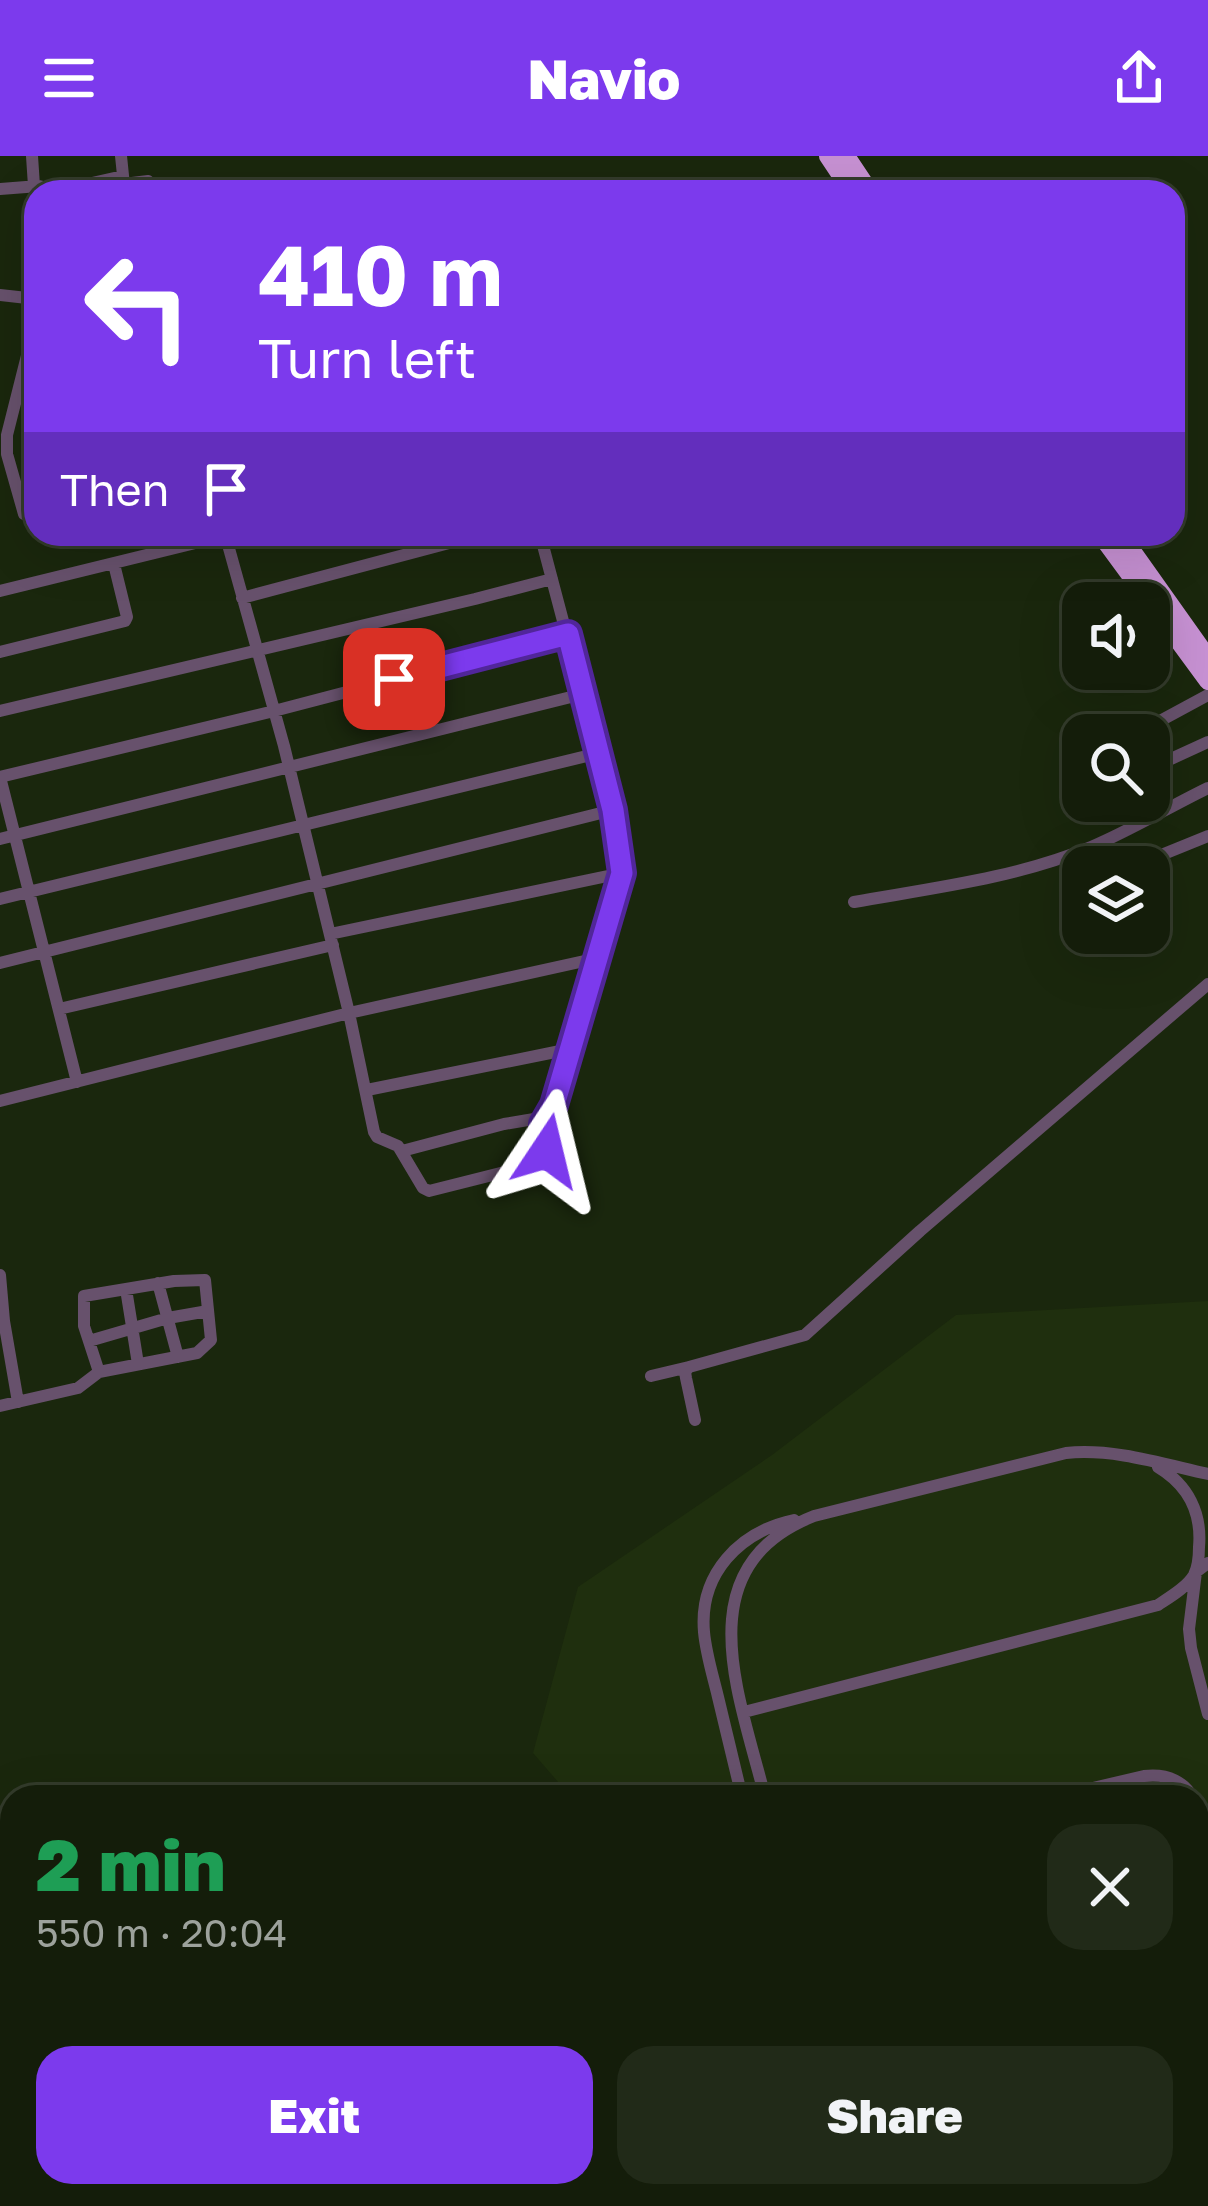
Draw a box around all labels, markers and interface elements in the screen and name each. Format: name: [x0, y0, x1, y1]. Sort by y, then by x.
icon: menu: [36, 45, 102, 111]
icon: share: [1106, 45, 1172, 111]
text: Navio: [528, 46, 680, 111]
text: 410 m: [258, 224, 503, 324]
icon: left: [60, 228, 216, 384]
text: Turn left: [258, 325, 476, 390]
icon: arrive: [193, 456, 259, 522]
text: Then: [60, 462, 169, 516]
map controls: [1062, 582, 1170, 954]
button: sound: [1062, 582, 1170, 690]
pin: [343, 628, 445, 730]
icon: arrive: [361, 646, 427, 712]
button: search: [1062, 714, 1170, 822]
button: layers: [1062, 846, 1170, 954]
position arrow: [484, 1088, 610, 1214]
text: 2 min: [36, 1820, 226, 1907]
button: close: [1047, 1824, 1173, 1950]
text: 550 m · 20:04: [36, 1909, 287, 1956]
button: Exit: [36, 2046, 593, 2184]
button: Share: [617, 2046, 1173, 2184]

